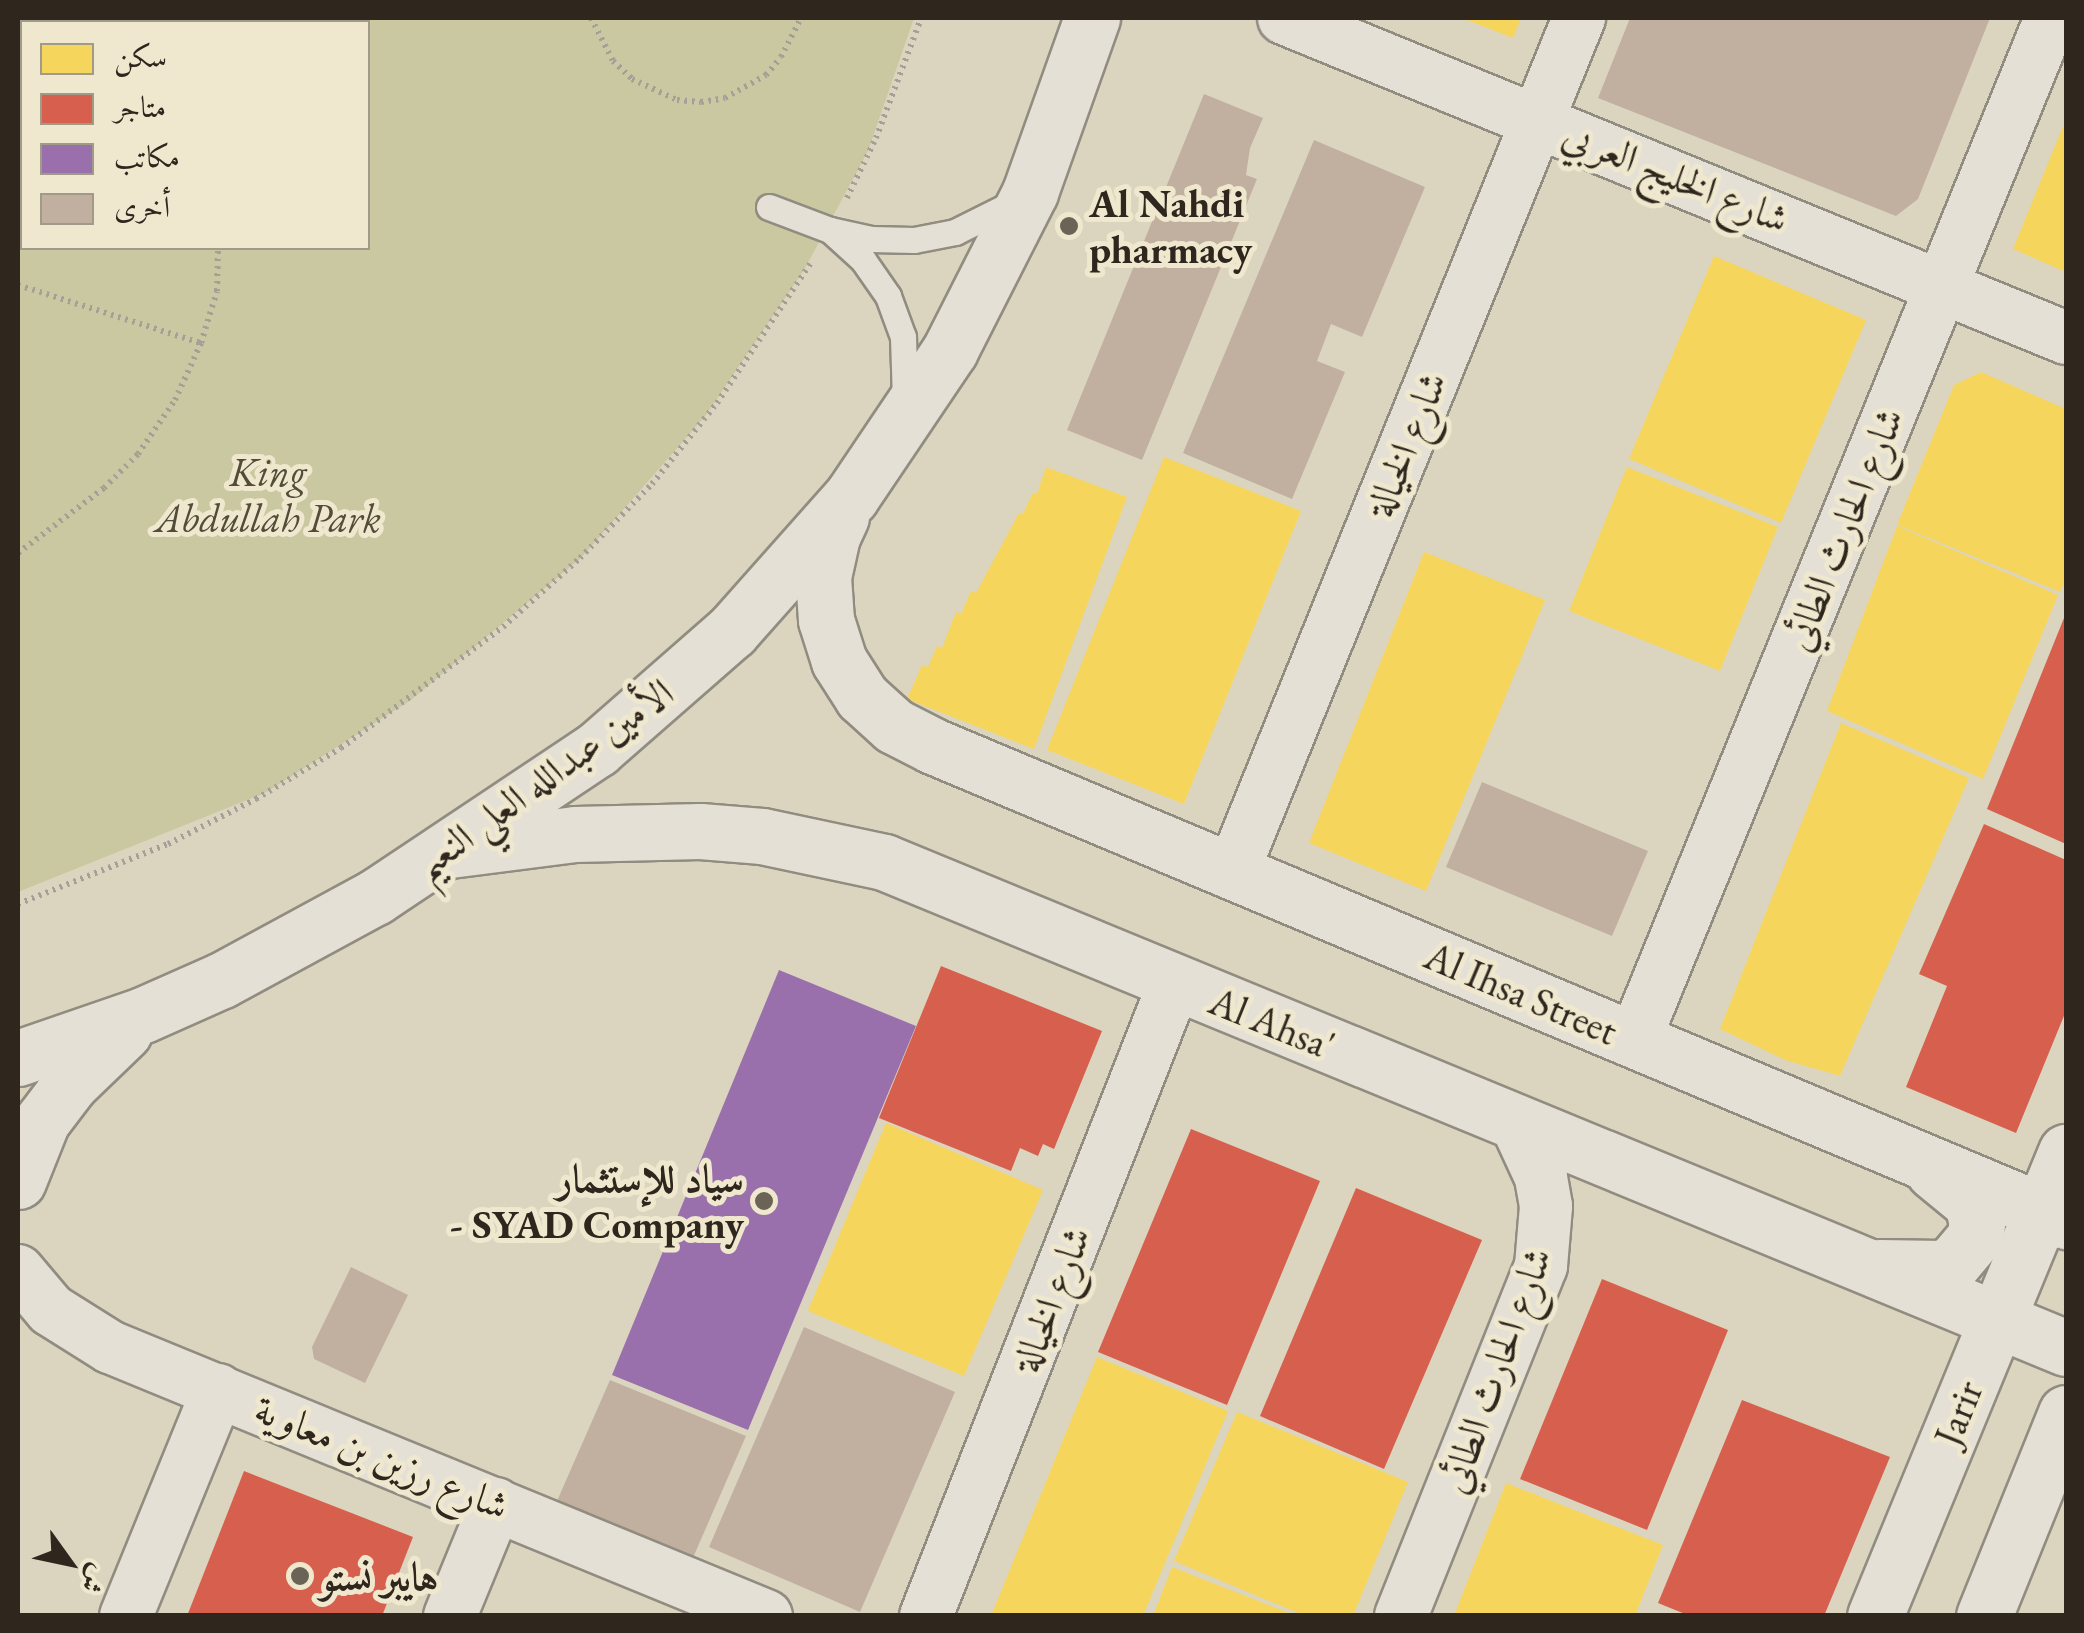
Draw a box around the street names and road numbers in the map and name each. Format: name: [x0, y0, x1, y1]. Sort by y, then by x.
street label: شارع الخليج العربي: [1556, 109, 1796, 243]
street label: شارع الخيالة: [1355, 365, 1457, 523]
street label: شارع الحارث الطائي: [1772, 401, 1914, 657]
street label: الأمين عبدالله العلي النعيم: [404, 668, 682, 888]
street label: Al Ihsa Street: [1418, 931, 1624, 1055]
street label: Al Ahsa': [1203, 976, 1341, 1070]
street label: شارع الخيالة: [1001, 1219, 1101, 1379]
street label: شارع الحارث الطائي: [1428, 1241, 1562, 1499]
street label: Jarir: [1923, 1373, 1993, 1453]
street label: شارع رزين بن معاوية: [248, 1384, 516, 1530]

